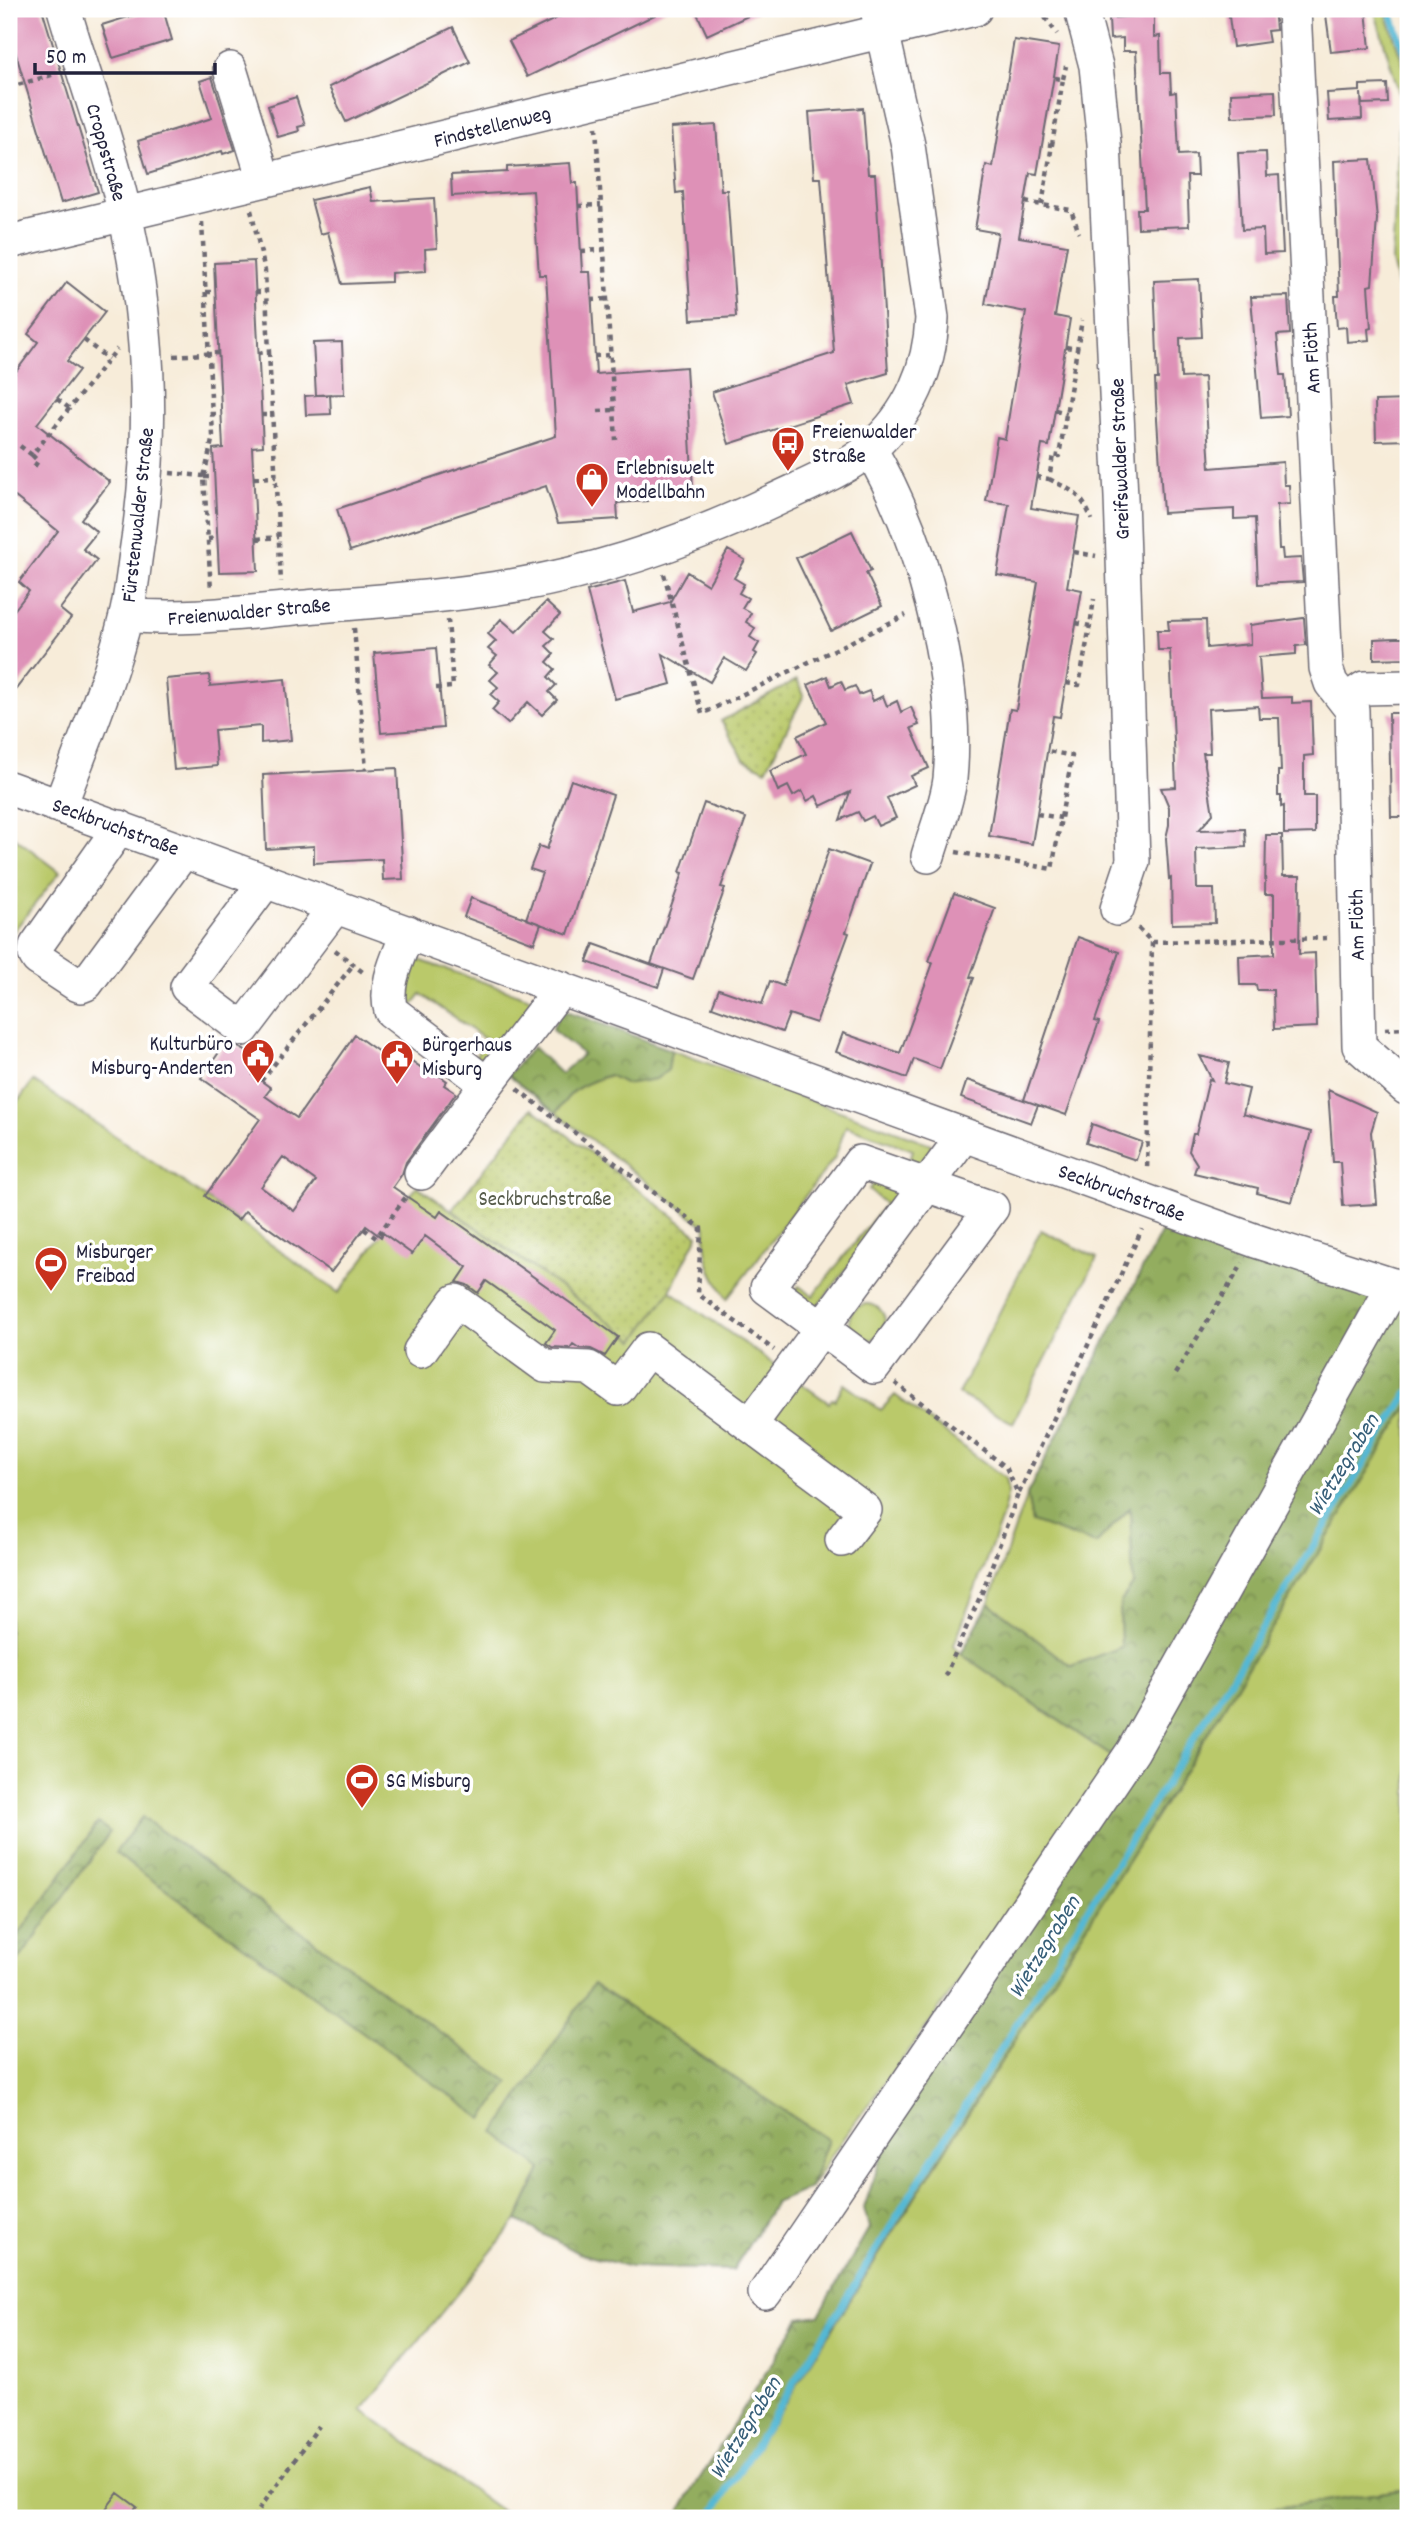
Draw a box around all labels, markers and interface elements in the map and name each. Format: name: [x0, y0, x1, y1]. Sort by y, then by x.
scale bar: [35, 32, 215, 76]
text: 50 m: [46, 44, 86, 74]
street label: Croppstraße: [76, 100, 132, 205]
street label: Findstellenweg: [431, 100, 554, 158]
street label: Am Flöth: [1297, 321, 1331, 394]
street label: Greifswalder Straße: [1104, 378, 1140, 540]
place label: Freienwalder Straße: [812, 419, 917, 473]
bus stop icon: Freienwalder Straße: [769, 424, 807, 473]
street label: Fürstenwalder Straße: [116, 426, 164, 604]
place label: Erlebniswelt Modellbahn: [616, 455, 715, 509]
shop icon: Erlebniswelt Modellbahn: [573, 460, 611, 509]
street label: Freienwalder Straße: [167, 592, 332, 636]
street label: Seckbruchstraße: [47, 792, 183, 866]
street label: Am Flöth: [1343, 889, 1375, 961]
place label: Kulturbüro Misburg-Anderten: [91, 1031, 233, 1085]
place label: Bürgerhaus Misburg: [422, 1032, 512, 1086]
public building icon: Kulturbüro Misburg-Anderten: [239, 1036, 277, 1085]
public building icon: Bürgerhaus Misburg: [378, 1037, 416, 1086]
street label: Seckbruchstraße: [1053, 1158, 1189, 1232]
park label: Seckbruchstraße: [479, 1186, 612, 1216]
place label: Misburger Freibad: [76, 1239, 153, 1293]
sports icon: Misburger Freibad: [32, 1244, 70, 1293]
water label: Wietzegraben: [1301, 1407, 1390, 1523]
sports icon: SG Misburg: [343, 1761, 381, 1810]
place label: SG Misburg: [386, 1768, 471, 1798]
water label: Wietzegraben: [1002, 1889, 1091, 2005]
water label: Wietzegraben: [703, 2370, 792, 2486]

